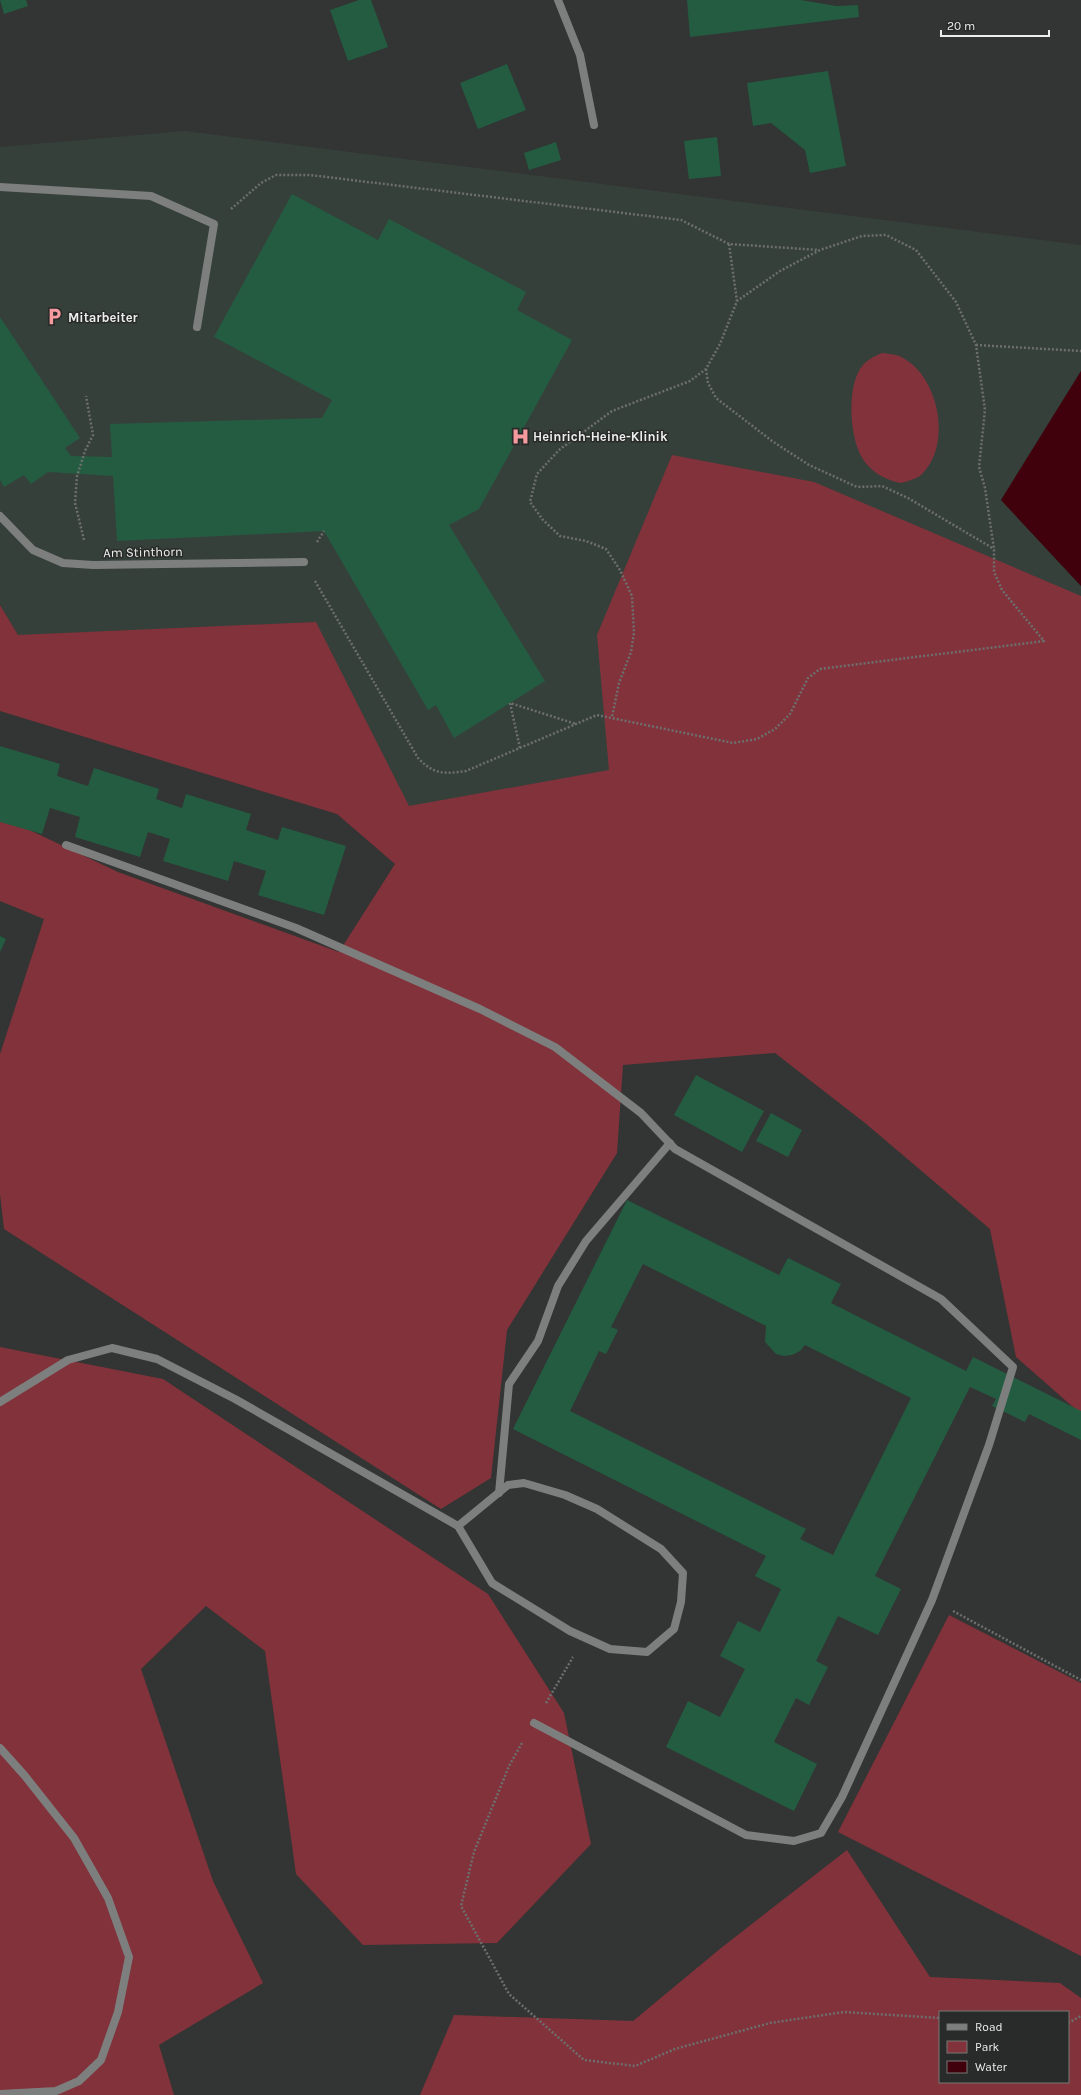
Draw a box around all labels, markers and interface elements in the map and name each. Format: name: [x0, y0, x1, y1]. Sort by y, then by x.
scale bar: [941, 12, 1049, 38]
text: 20 m: [947, 19, 975, 33]
parking icon: Mitarbeiter: [45, 307, 65, 327]
place label: Mitarbeiter: [68, 310, 139, 325]
hospital icon: Heinrich-Heine-Klinik: [510, 426, 530, 446]
place label: Heinrich-Heine-Klinik: [533, 429, 668, 444]
street label: Am Stinthorn: [103, 544, 183, 560]
legend: [939, 2011, 1069, 2083]
text: Road: [975, 2020, 1003, 2034]
text: Park: [975, 2040, 1000, 2054]
text: Water: [975, 2060, 1008, 2074]

